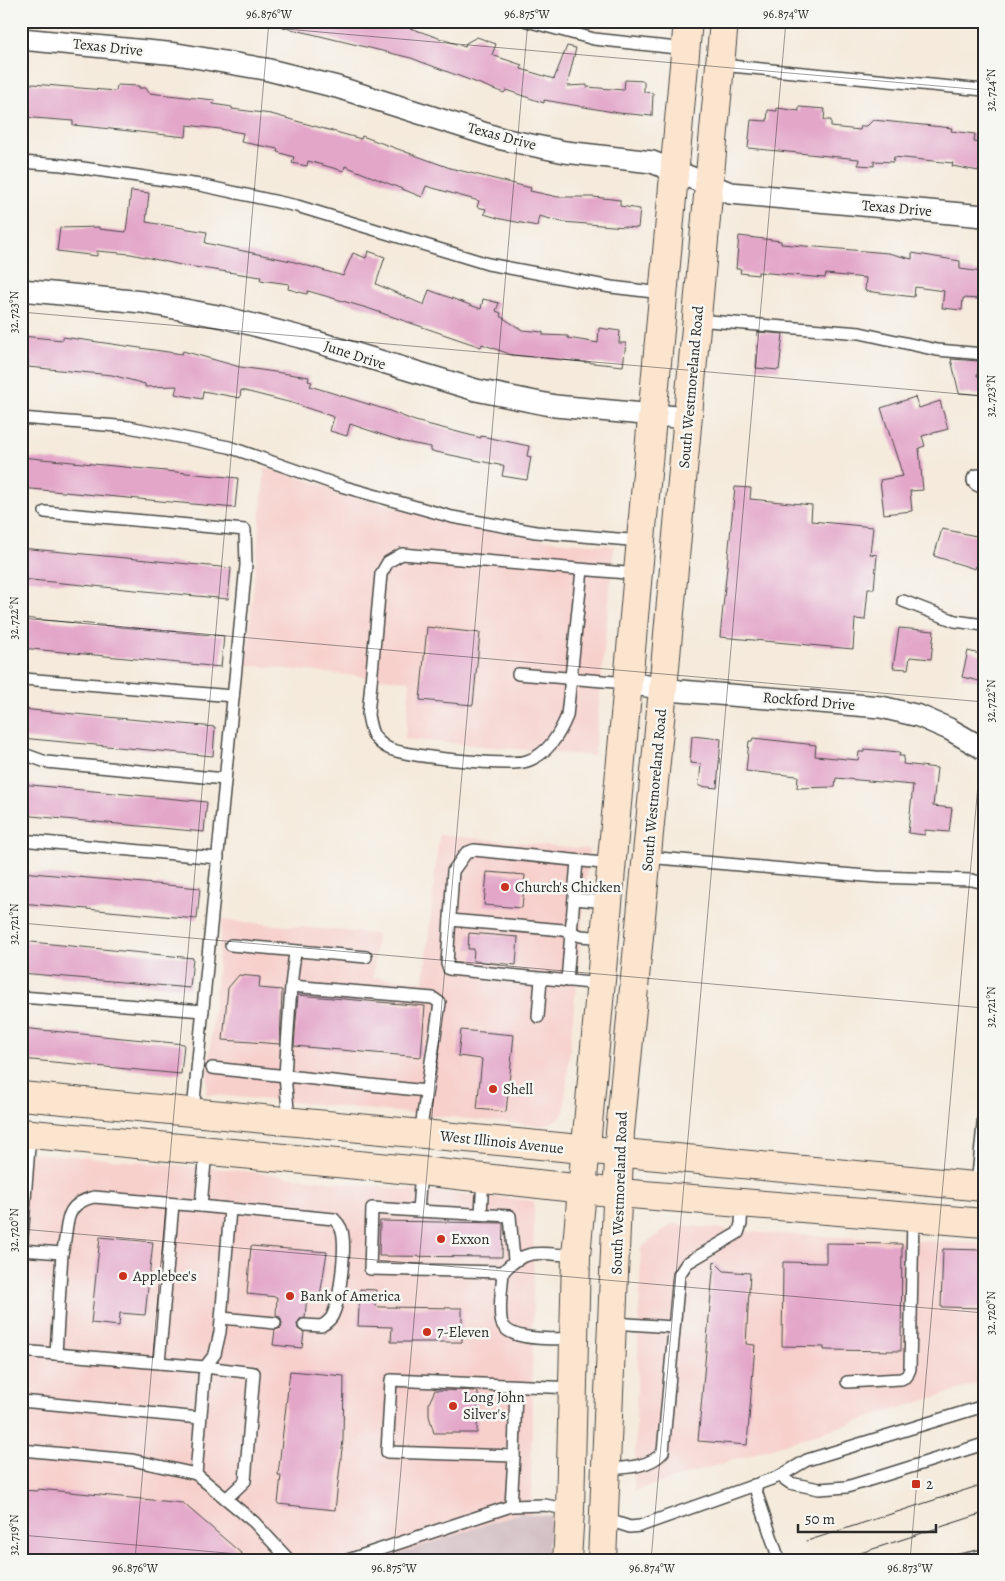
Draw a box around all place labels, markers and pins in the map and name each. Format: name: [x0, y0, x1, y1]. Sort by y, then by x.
place label: Church's Chicken: [515, 877, 621, 897]
marker: Church's Chicken: [499, 881, 511, 893]
place label: Shell: [503, 1079, 533, 1099]
marker: Shell: [487, 1083, 499, 1095]
place label: Exxon: [451, 1229, 490, 1249]
marker: Exxon: [435, 1233, 447, 1245]
place label: Applebee's: [132, 1266, 197, 1286]
marker: Applebee's: [117, 1270, 129, 1282]
place label: Bank of America: [300, 1286, 401, 1306]
marker: Bank of America: [284, 1290, 296, 1302]
place label: 7-Eleven: [437, 1322, 489, 1342]
marker: 7-Eleven: [421, 1326, 433, 1338]
place label: Long John Silver's: [463, 1387, 525, 1424]
marker: Long John Silver's: [447, 1400, 459, 1412]
place label: 2: [926, 1474, 933, 1494]
marker: 2: [910, 1478, 922, 1490]

